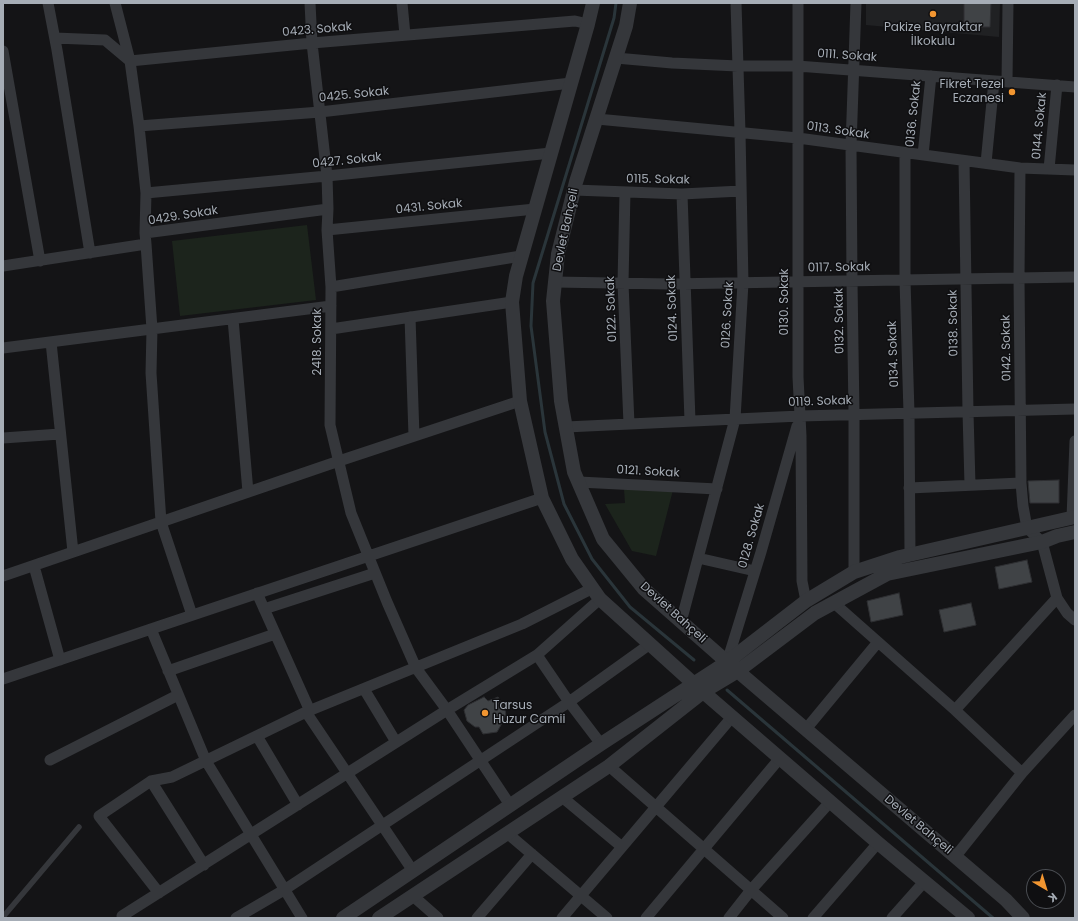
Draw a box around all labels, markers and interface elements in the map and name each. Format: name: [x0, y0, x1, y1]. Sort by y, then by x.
marker: Pakize Bayraktar İlkokulu: [928, 9, 938, 19]
street label: 0423. Sokak: [282, 20, 352, 40]
place label: Pakize Bayraktar İlkokulu: [884, 21, 982, 49]
street label: 0111. Sokak: [817, 47, 877, 65]
place label: Fikret Tezel Eczanesi: [940, 78, 1004, 106]
street label: 0136. Sokak: [903, 80, 925, 148]
street label: 0425. Sokak: [318, 84, 390, 106]
marker: Fikret Tezel Eczanesi: [1007, 87, 1017, 97]
street label: 0144. Sokak: [1030, 92, 1050, 160]
street label: 0113. Sokak: [806, 119, 870, 143]
street label: 0427. Sokak: [312, 150, 382, 172]
street label: 0115. Sokak: [626, 172, 690, 188]
street label: Devlet Bahçeli: [550, 187, 582, 273]
street label: 0431. Sokak: [395, 196, 463, 218]
street label: 0429. Sokak: [147, 203, 219, 229]
street label: 0117. Sokak: [808, 260, 870, 276]
street label: 0130. Sokak: [778, 269, 792, 335]
street label: 0124. Sokak: [665, 274, 681, 342]
street label: 0122. Sokak: [604, 276, 620, 342]
street label: 0126. Sokak: [719, 281, 737, 349]
street label: 0132. Sokak: [832, 288, 848, 354]
street label: 0138. Sokak: [946, 289, 962, 357]
street label: 2418. Sokak: [311, 309, 325, 375]
street label: 0142. Sokak: [999, 315, 1015, 381]
street label: 0134. Sokak: [886, 320, 902, 388]
street label: 0119. Sokak: [788, 394, 852, 410]
street label: 0121. Sokak: [616, 463, 680, 481]
street label: 0128. Sokak: [736, 502, 768, 570]
street label: Devlet Bahçeli: [637, 579, 709, 647]
place label: Tarsus Huzur Camii: [493, 699, 565, 727]
marker: Tarsus Huzur Camii: [480, 708, 490, 718]
street label: Devlet Bahçeli: [881, 792, 955, 858]
north arrow: [1026, 869, 1066, 909]
text: K: [1045, 889, 1061, 906]

